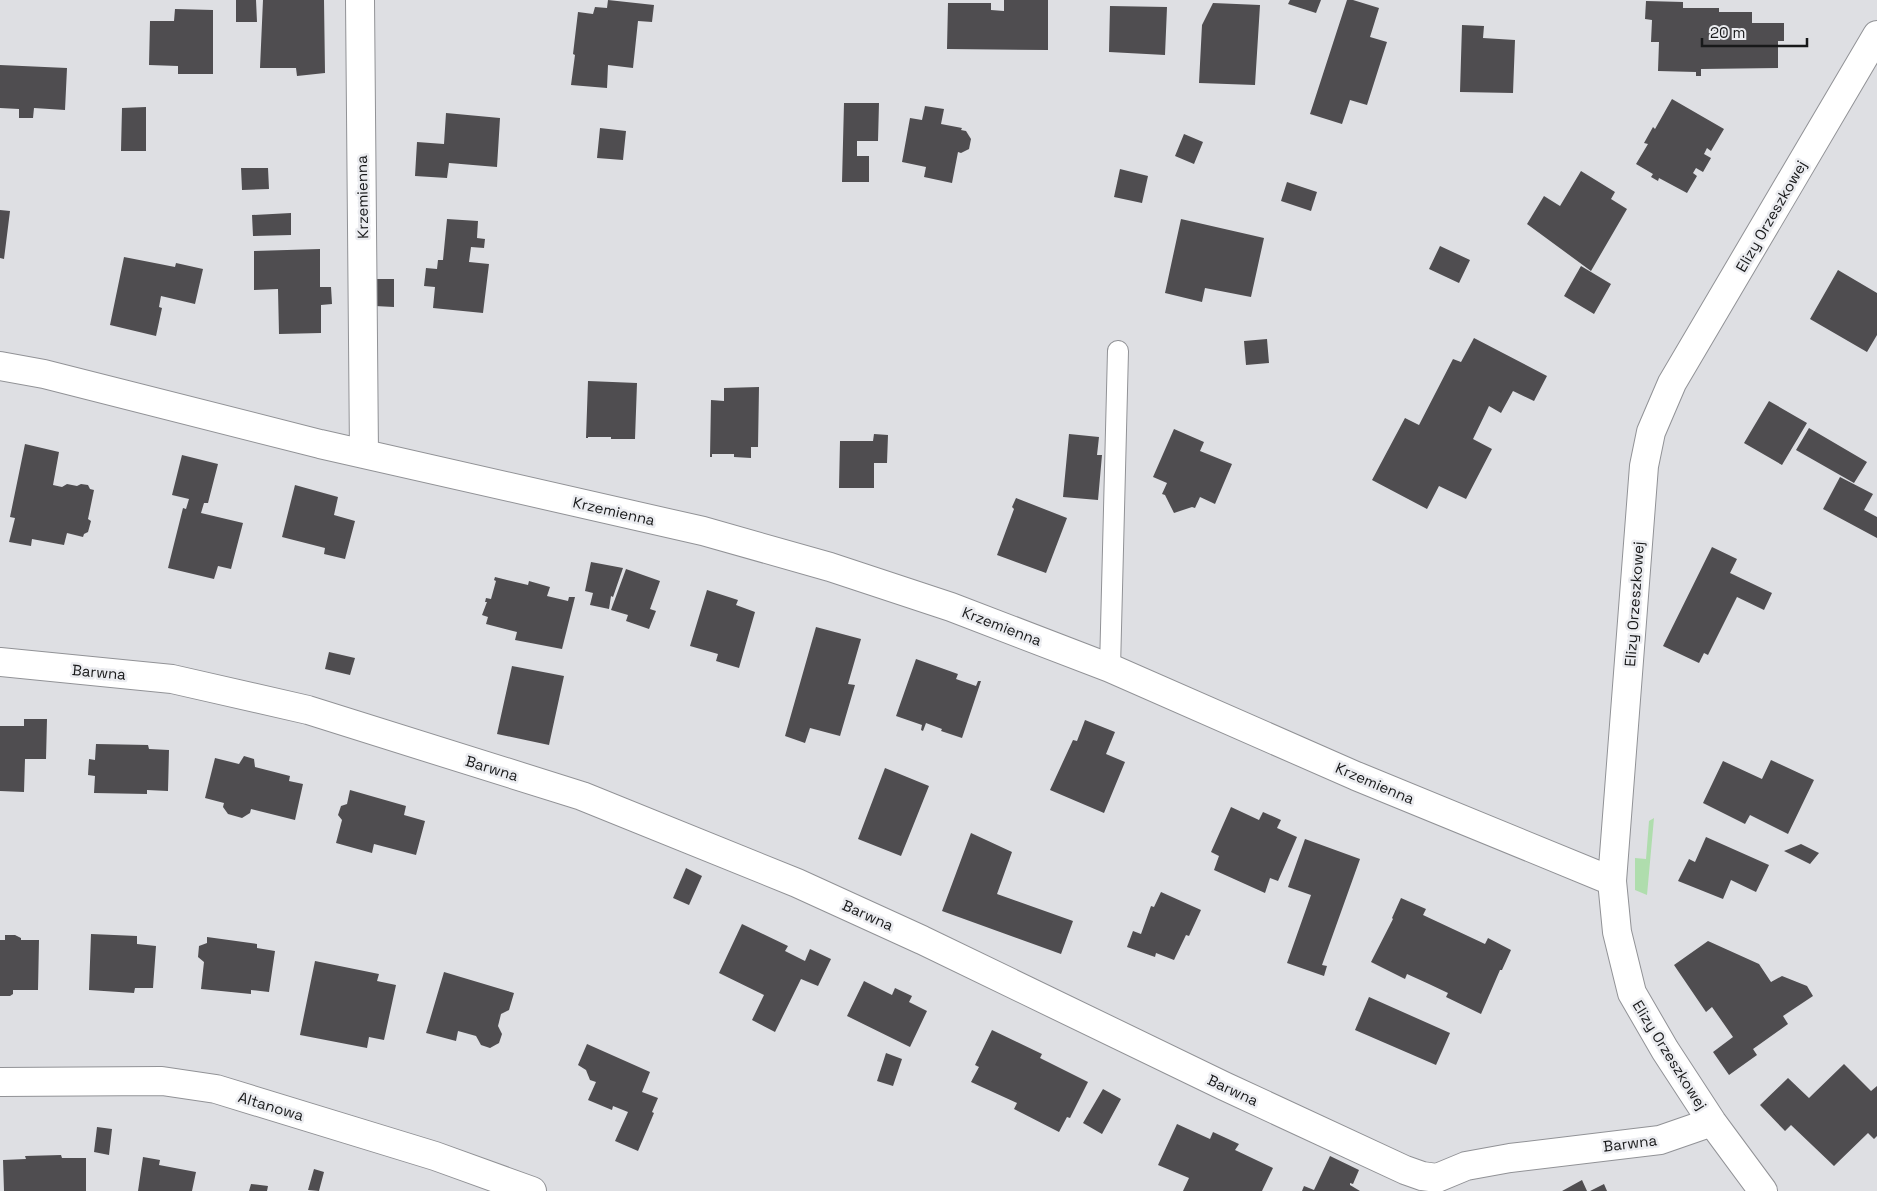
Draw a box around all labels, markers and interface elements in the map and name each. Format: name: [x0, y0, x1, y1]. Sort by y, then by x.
scale bar: [1702, 15, 1807, 47]
text: 20 m: [1710, 23, 1745, 42]
street label: Krzemienna: [352, 155, 372, 239]
street label: Elizy Orzeszkowej: [1731, 157, 1811, 275]
street label: Krzemienna: [571, 492, 657, 530]
street label: Elizy Orzeszkowej: [1620, 541, 1648, 667]
street label: Krzemienna: [960, 602, 1045, 650]
street label: Barwna: [71, 660, 127, 684]
street label: Barwna: [463, 751, 521, 785]
street label: Krzemienna: [1333, 758, 1418, 808]
street label: Barwna: [839, 895, 897, 935]
street label: Elizy Orzeszkowej: [1629, 997, 1711, 1113]
street label: Barwna: [1205, 1070, 1262, 1110]
street label: Altanowa: [236, 1087, 306, 1125]
street label: Barwna: [1602, 1130, 1658, 1156]

